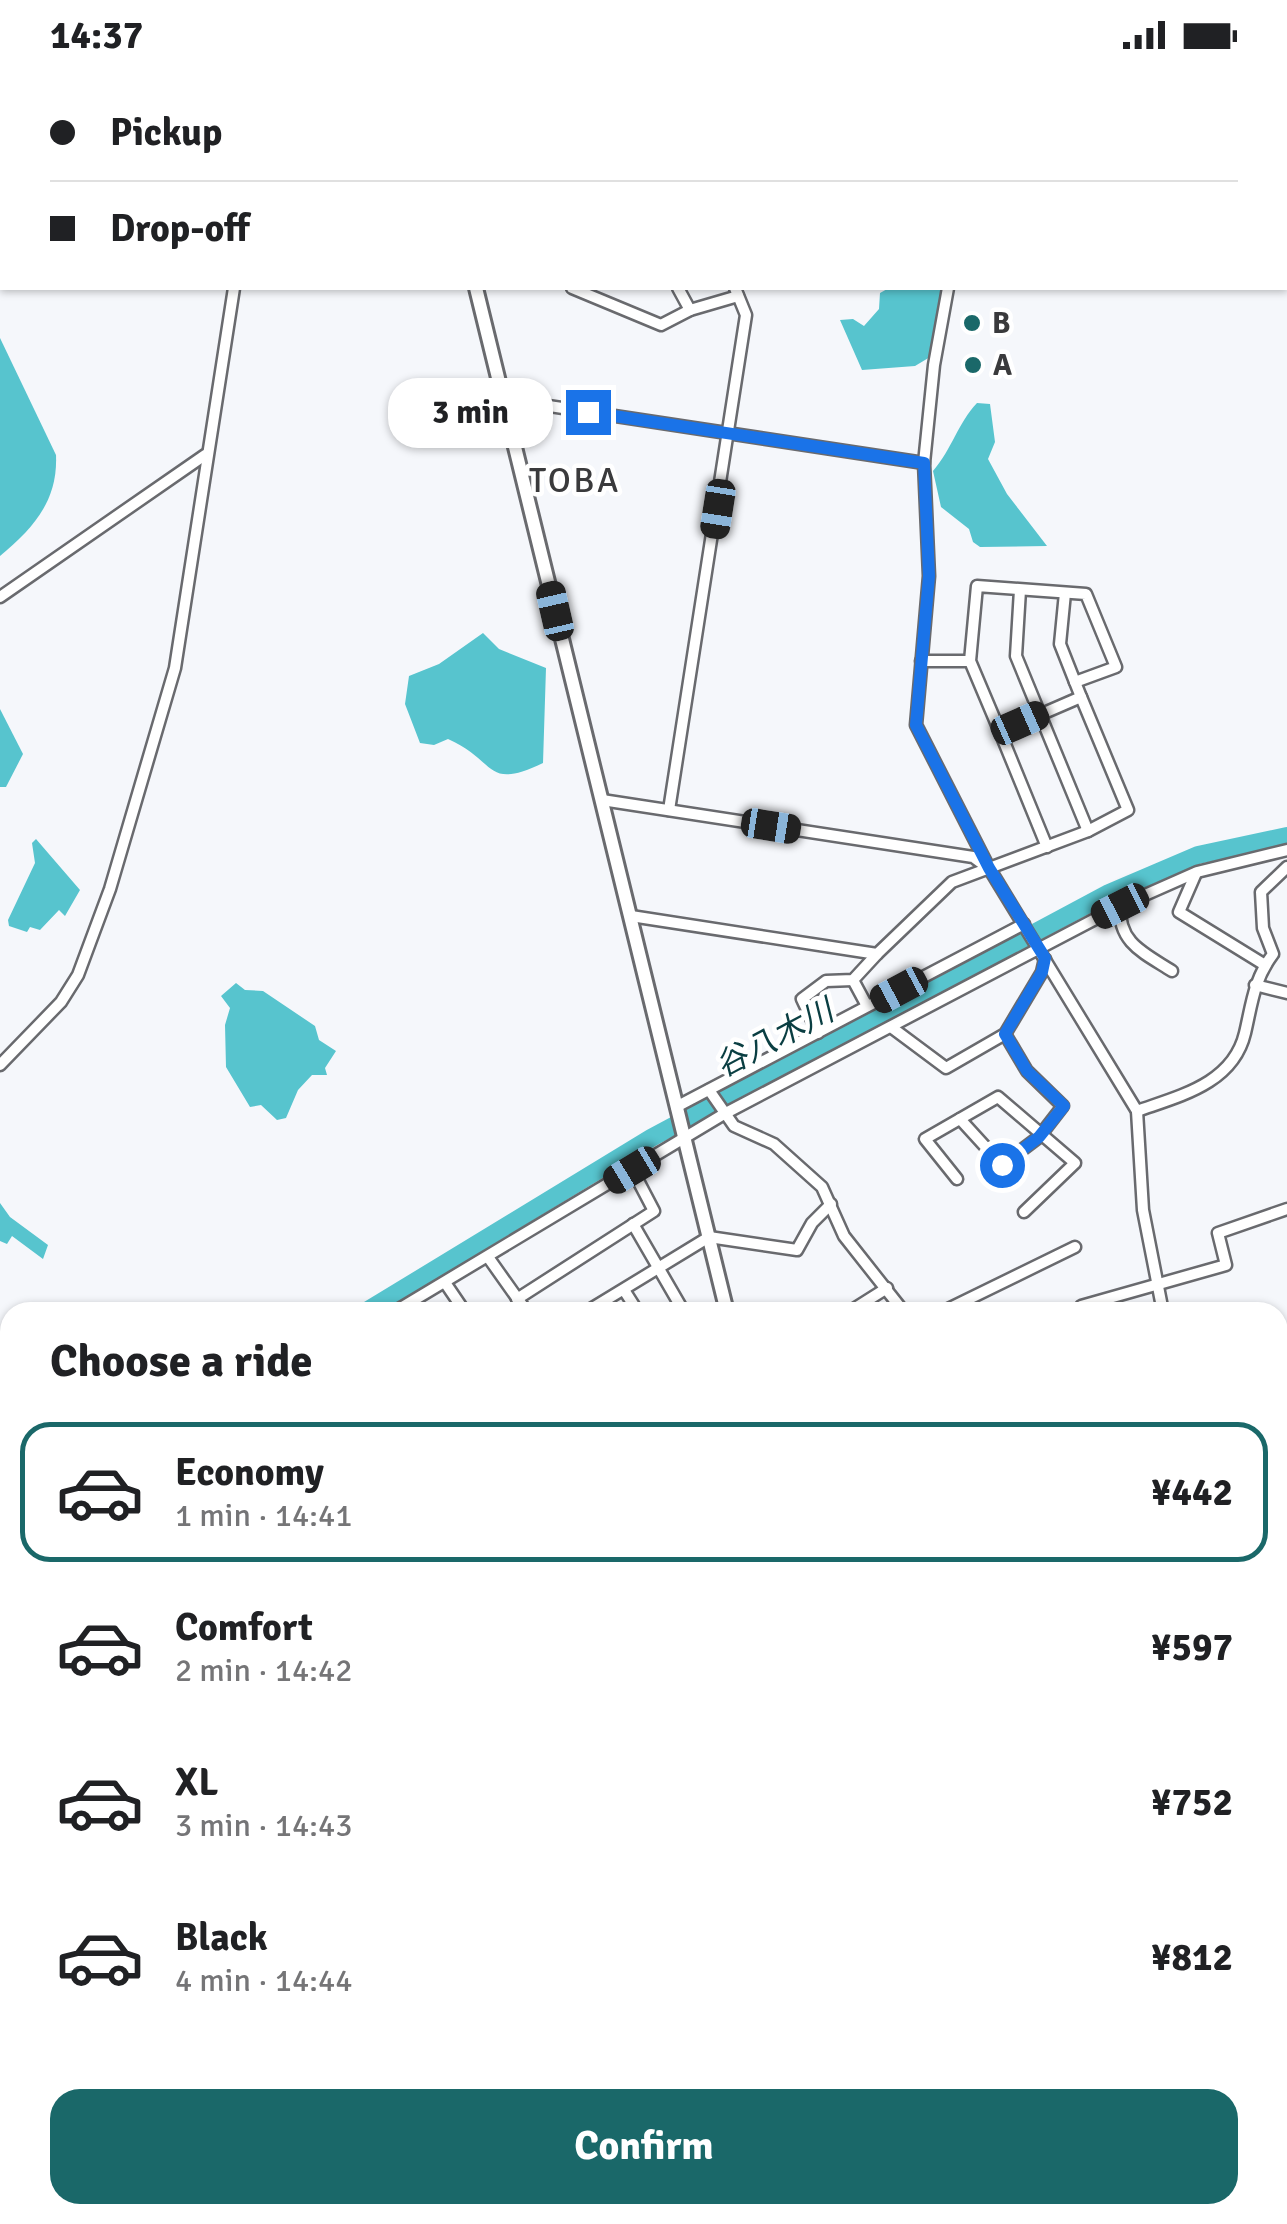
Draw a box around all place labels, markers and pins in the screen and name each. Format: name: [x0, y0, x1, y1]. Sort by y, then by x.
place label: B: [992, 305, 1010, 342]
marker: B: [961, 312, 983, 334]
place label: A: [993, 347, 1012, 384]
marker: A: [962, 354, 984, 376]

